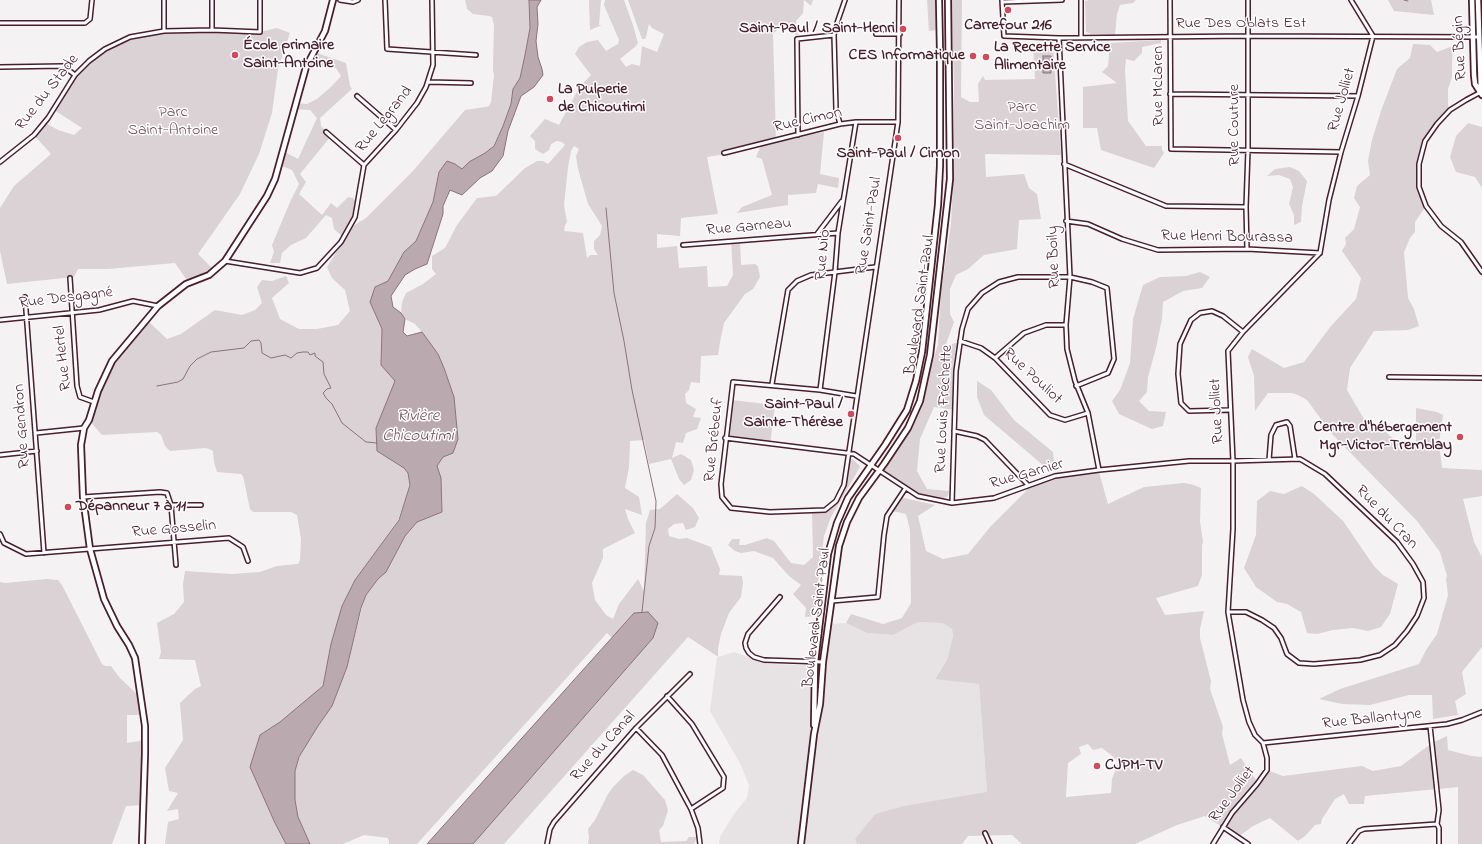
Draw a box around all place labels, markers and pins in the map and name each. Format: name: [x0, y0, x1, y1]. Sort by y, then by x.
marker: Carrefour 216: [1003, 5, 1013, 15]
place label: Carrefour 216: [964, 16, 1052, 36]
place label: Saint-Paul / Saint-Henri: [739, 19, 895, 39]
marker: Saint-Paul / Saint-Henri: [898, 24, 908, 34]
place label: École primaire Saint-Antoine: [243, 36, 334, 74]
place label: La Recette Service Alimentaire: [994, 38, 1110, 76]
place label: CES Informatique: [849, 46, 965, 66]
marker: École primaire Saint-Antoine: [230, 50, 240, 60]
marker: CES Informatique: [968, 51, 978, 61]
marker: La Recette Service Alimentaire: [981, 52, 991, 62]
place label: La Pulperie de Chicoutimi: [558, 80, 646, 118]
marker: La Pulperie de Chicoutimi: [545, 94, 555, 104]
marker: Saint-Paul / Cimon: [893, 133, 903, 143]
place label: Saint-Paul / Cimon: [836, 144, 960, 164]
place label: Saint-Paul / Sainte-Thérèse: [743, 395, 843, 433]
marker: Saint-Paul / Sainte-Thérèse: [846, 409, 856, 419]
place label: Centre d'hébergement Mgr-Victor-Tremblay: [1313, 418, 1452, 456]
marker: Centre d'hébergement Mgr-Victor-Tremblay: [1455, 432, 1465, 442]
place label: Dépanneur 7 à 11: [76, 497, 186, 517]
marker: Dépanneur 7 à 11: [63, 502, 73, 512]
place label: CJPM-TV: [1105, 756, 1162, 776]
marker: CJPM-TV: [1092, 761, 1102, 771]

